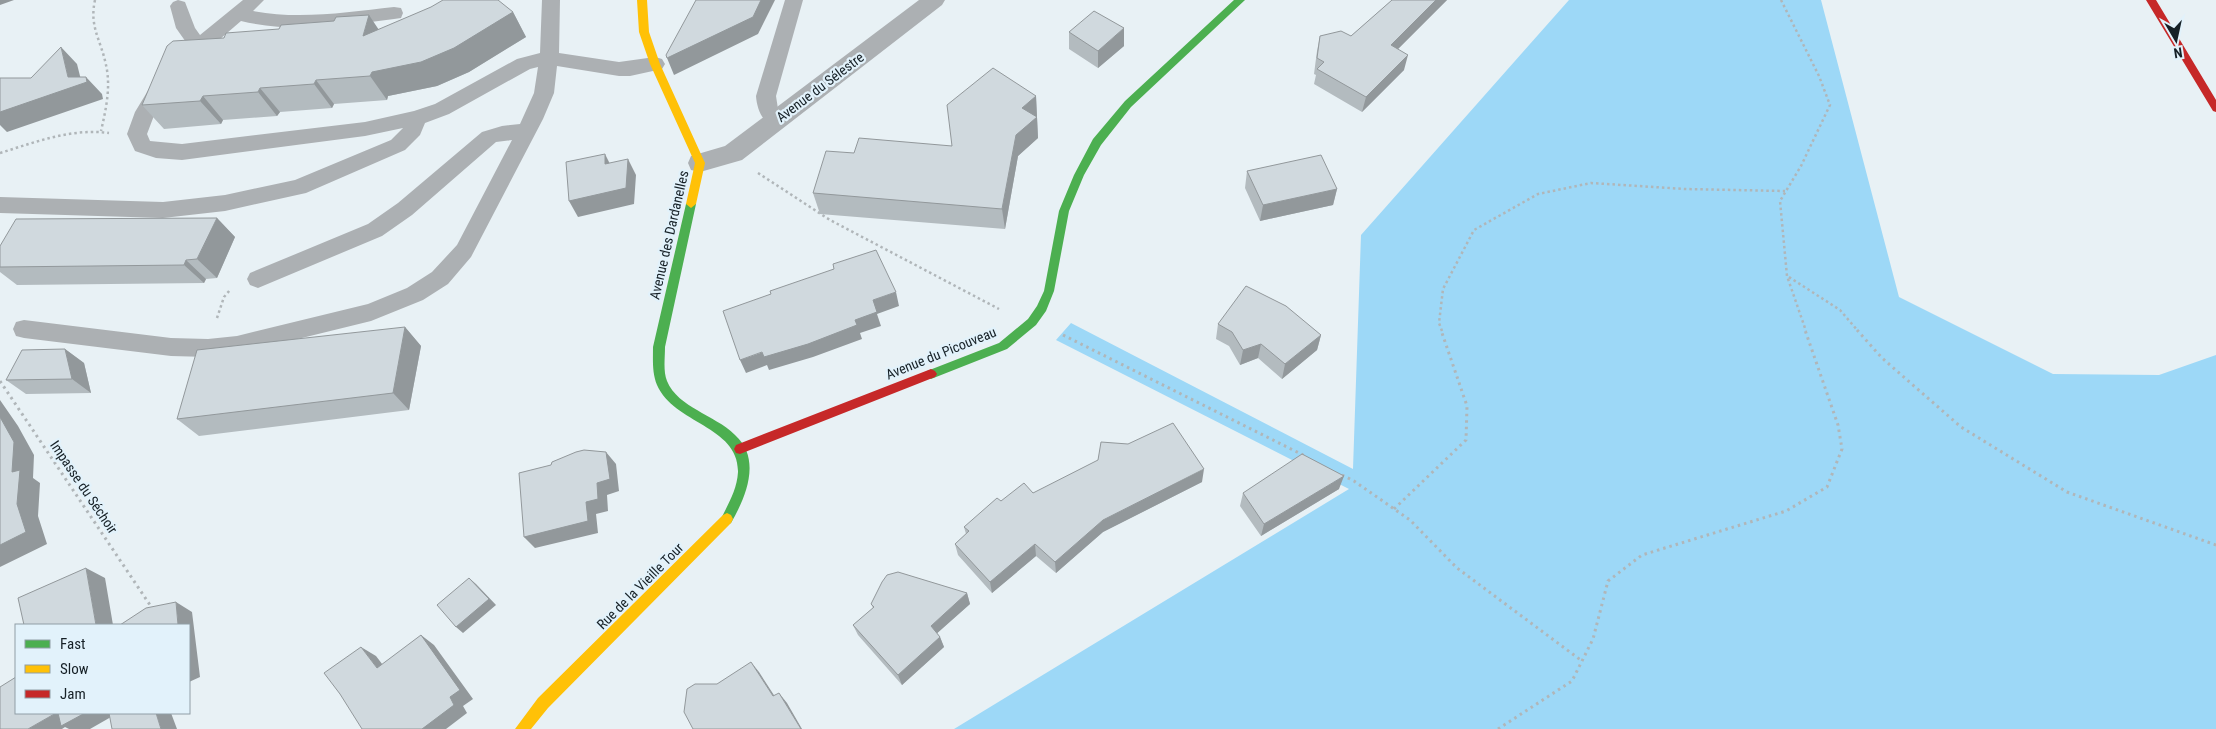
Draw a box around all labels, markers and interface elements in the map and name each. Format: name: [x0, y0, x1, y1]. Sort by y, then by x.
north arrow: [2151, 15, 2201, 65]
text: N: [2173, 44, 2184, 61]
street label: Avenue du Sélestre: [773, 49, 867, 125]
street label: Avenue des Dardanelles: [646, 169, 692, 301]
street label: Avenue du Picouveau: [883, 324, 999, 382]
street label: Impasse du Séchoir: [47, 437, 121, 537]
street label: Rue de la Vieille Tour: [594, 540, 686, 632]
legend: [15, 624, 190, 714]
text: Fast: [60, 635, 85, 653]
text: Slow: [60, 660, 89, 678]
text: Jam: [60, 685, 86, 703]

